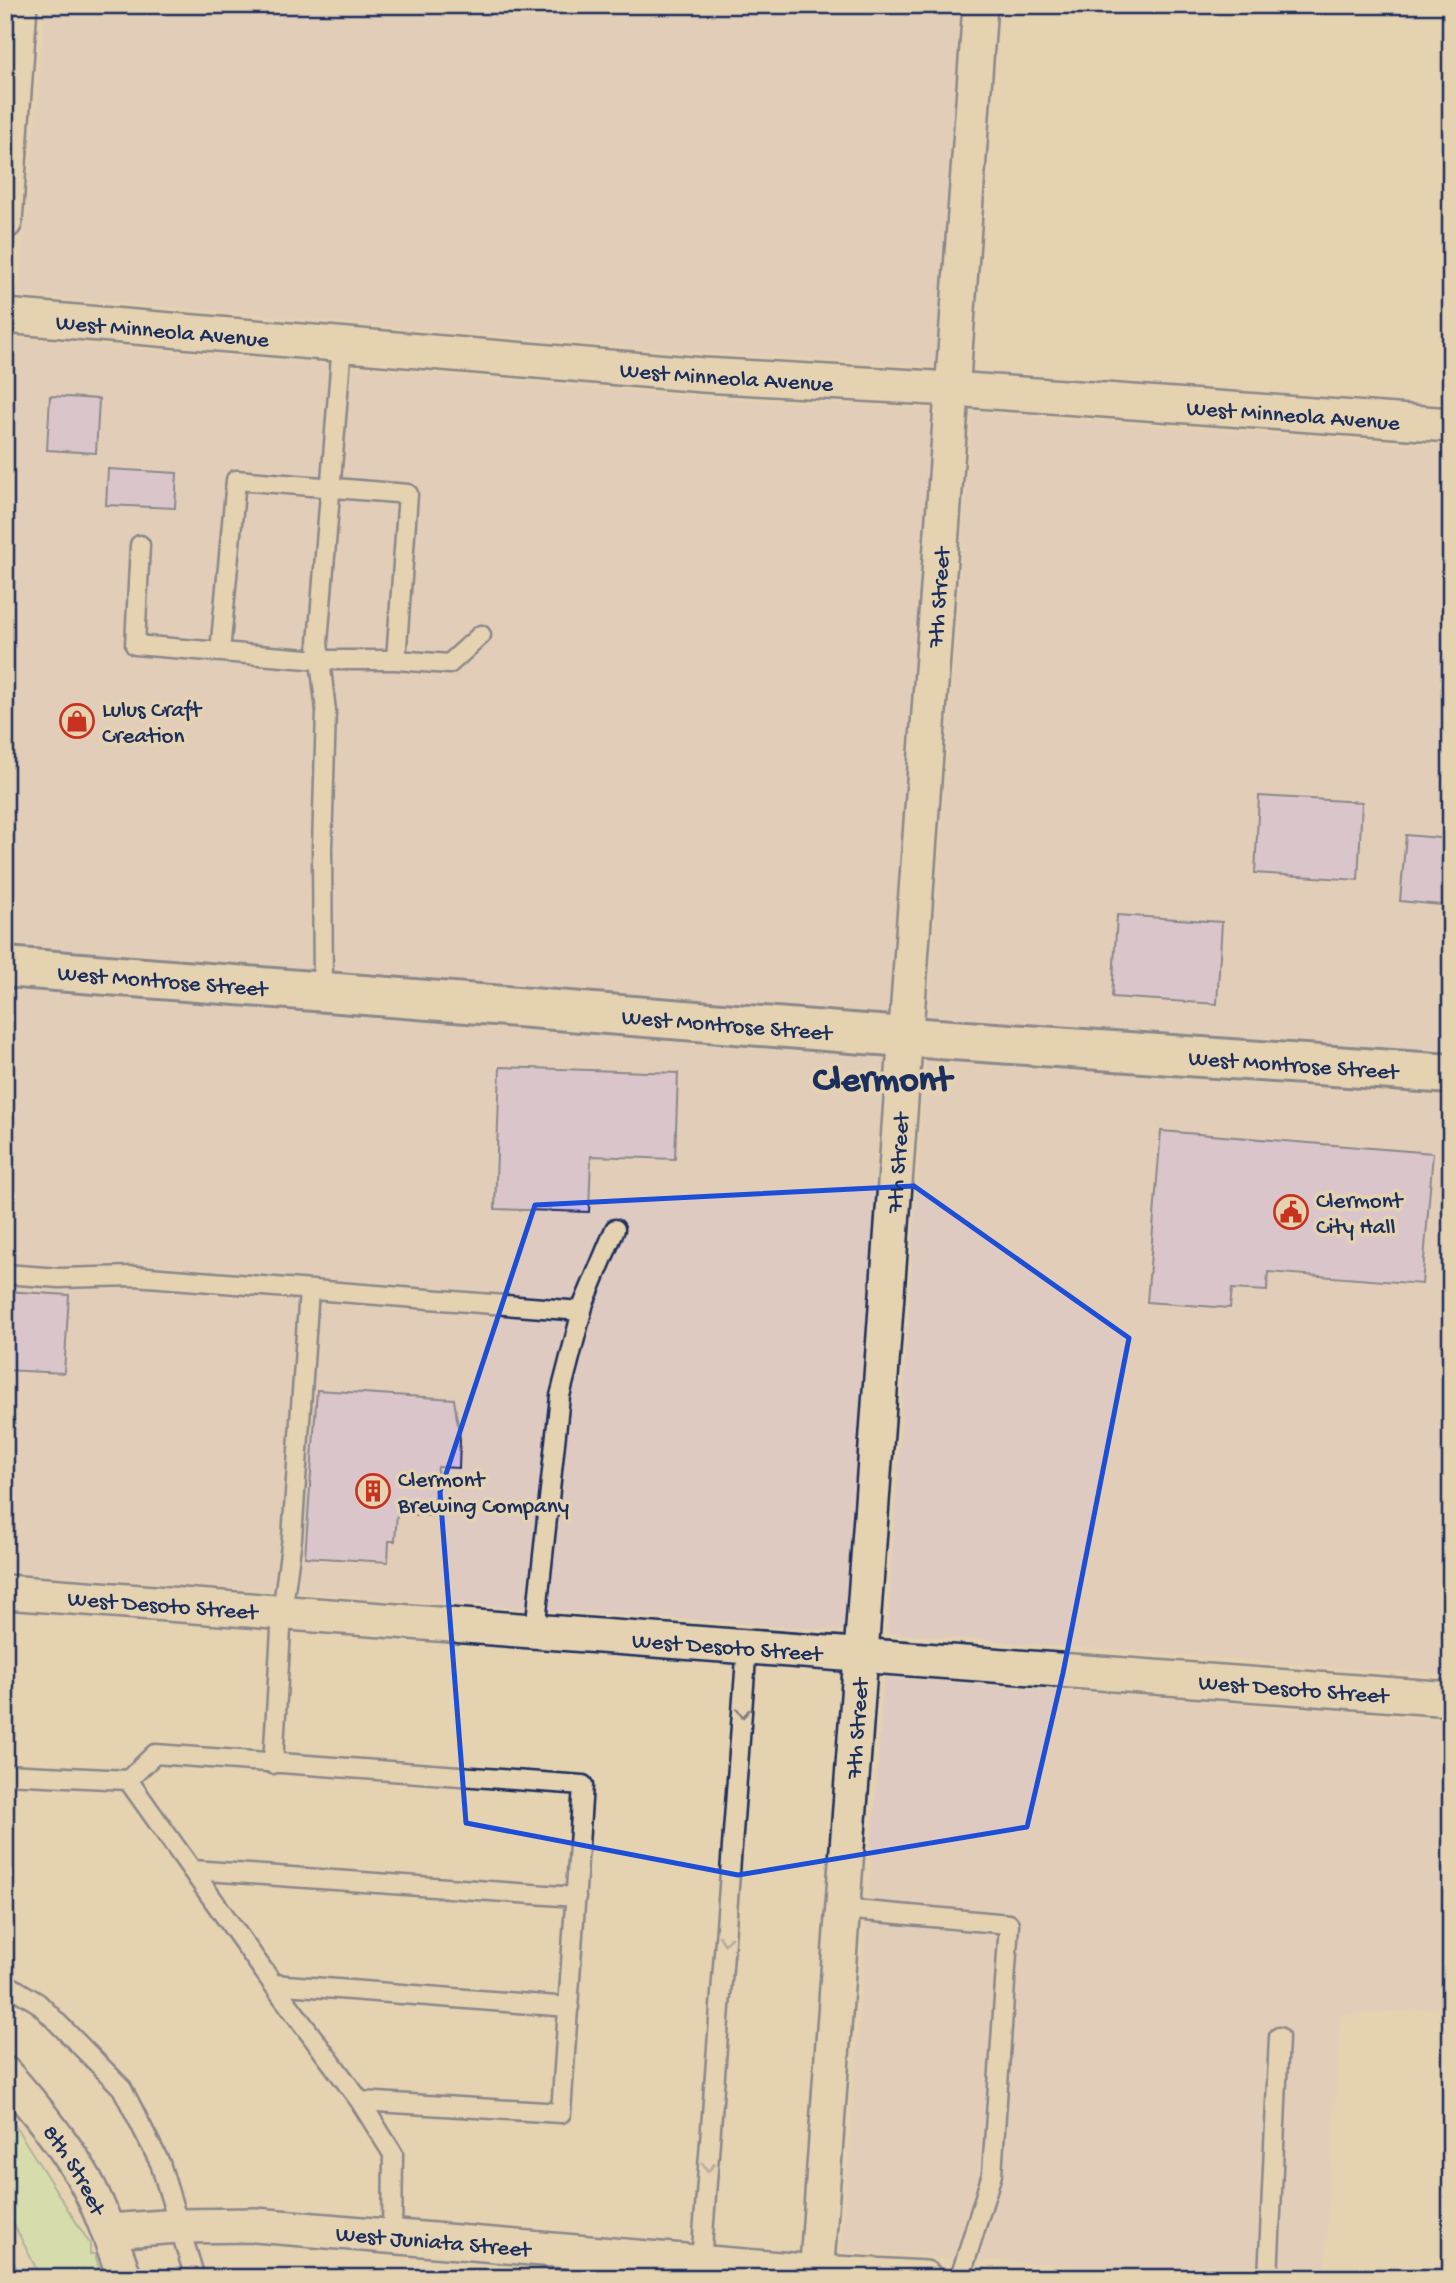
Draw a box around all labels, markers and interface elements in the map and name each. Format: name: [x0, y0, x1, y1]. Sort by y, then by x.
street label: West Minneola Avenue: [54, 310, 271, 355]
street label: West Minneola Avenue: [618, 358, 835, 399]
street label: West Minneola Avenue: [1185, 396, 1402, 438]
street label: 7th Street: [924, 545, 958, 650]
place label: Lulus Craft Creation: [102, 698, 202, 751]
shop icon: Lulus Craft Creation: [58, 702, 96, 740]
street label: West Montrose Street: [56, 961, 270, 1005]
street label: West Montrose Street: [621, 1005, 834, 1049]
street label: West Montrose Street: [1187, 1046, 1401, 1087]
district label: Clermont: [813, 1060, 955, 1104]
street label: 7th Street: [883, 1110, 917, 1215]
place label: Clermont City Hall: [1316, 1189, 1404, 1242]
public building icon: Clermont City Hall: [1272, 1193, 1310, 1231]
place label: Clermont Brewing Company: [397, 1468, 569, 1521]
building icon: Clermont Brewing Company: [354, 1472, 392, 1510]
street label: West Desoto Street: [66, 1587, 260, 1628]
street label: West Desoto Street: [631, 1628, 824, 1670]
street label: West Desoto Street: [1197, 1670, 1391, 1711]
street label: 7th Street: [842, 1676, 876, 1781]
one-way arrow: [735, 1708, 750, 1719]
one-way arrow: [718, 1935, 733, 1946]
street label: 8th Street: [35, 2120, 110, 2221]
one-way arrow: [700, 2162, 715, 2173]
street label: West Juniata Street: [334, 2222, 533, 2265]

